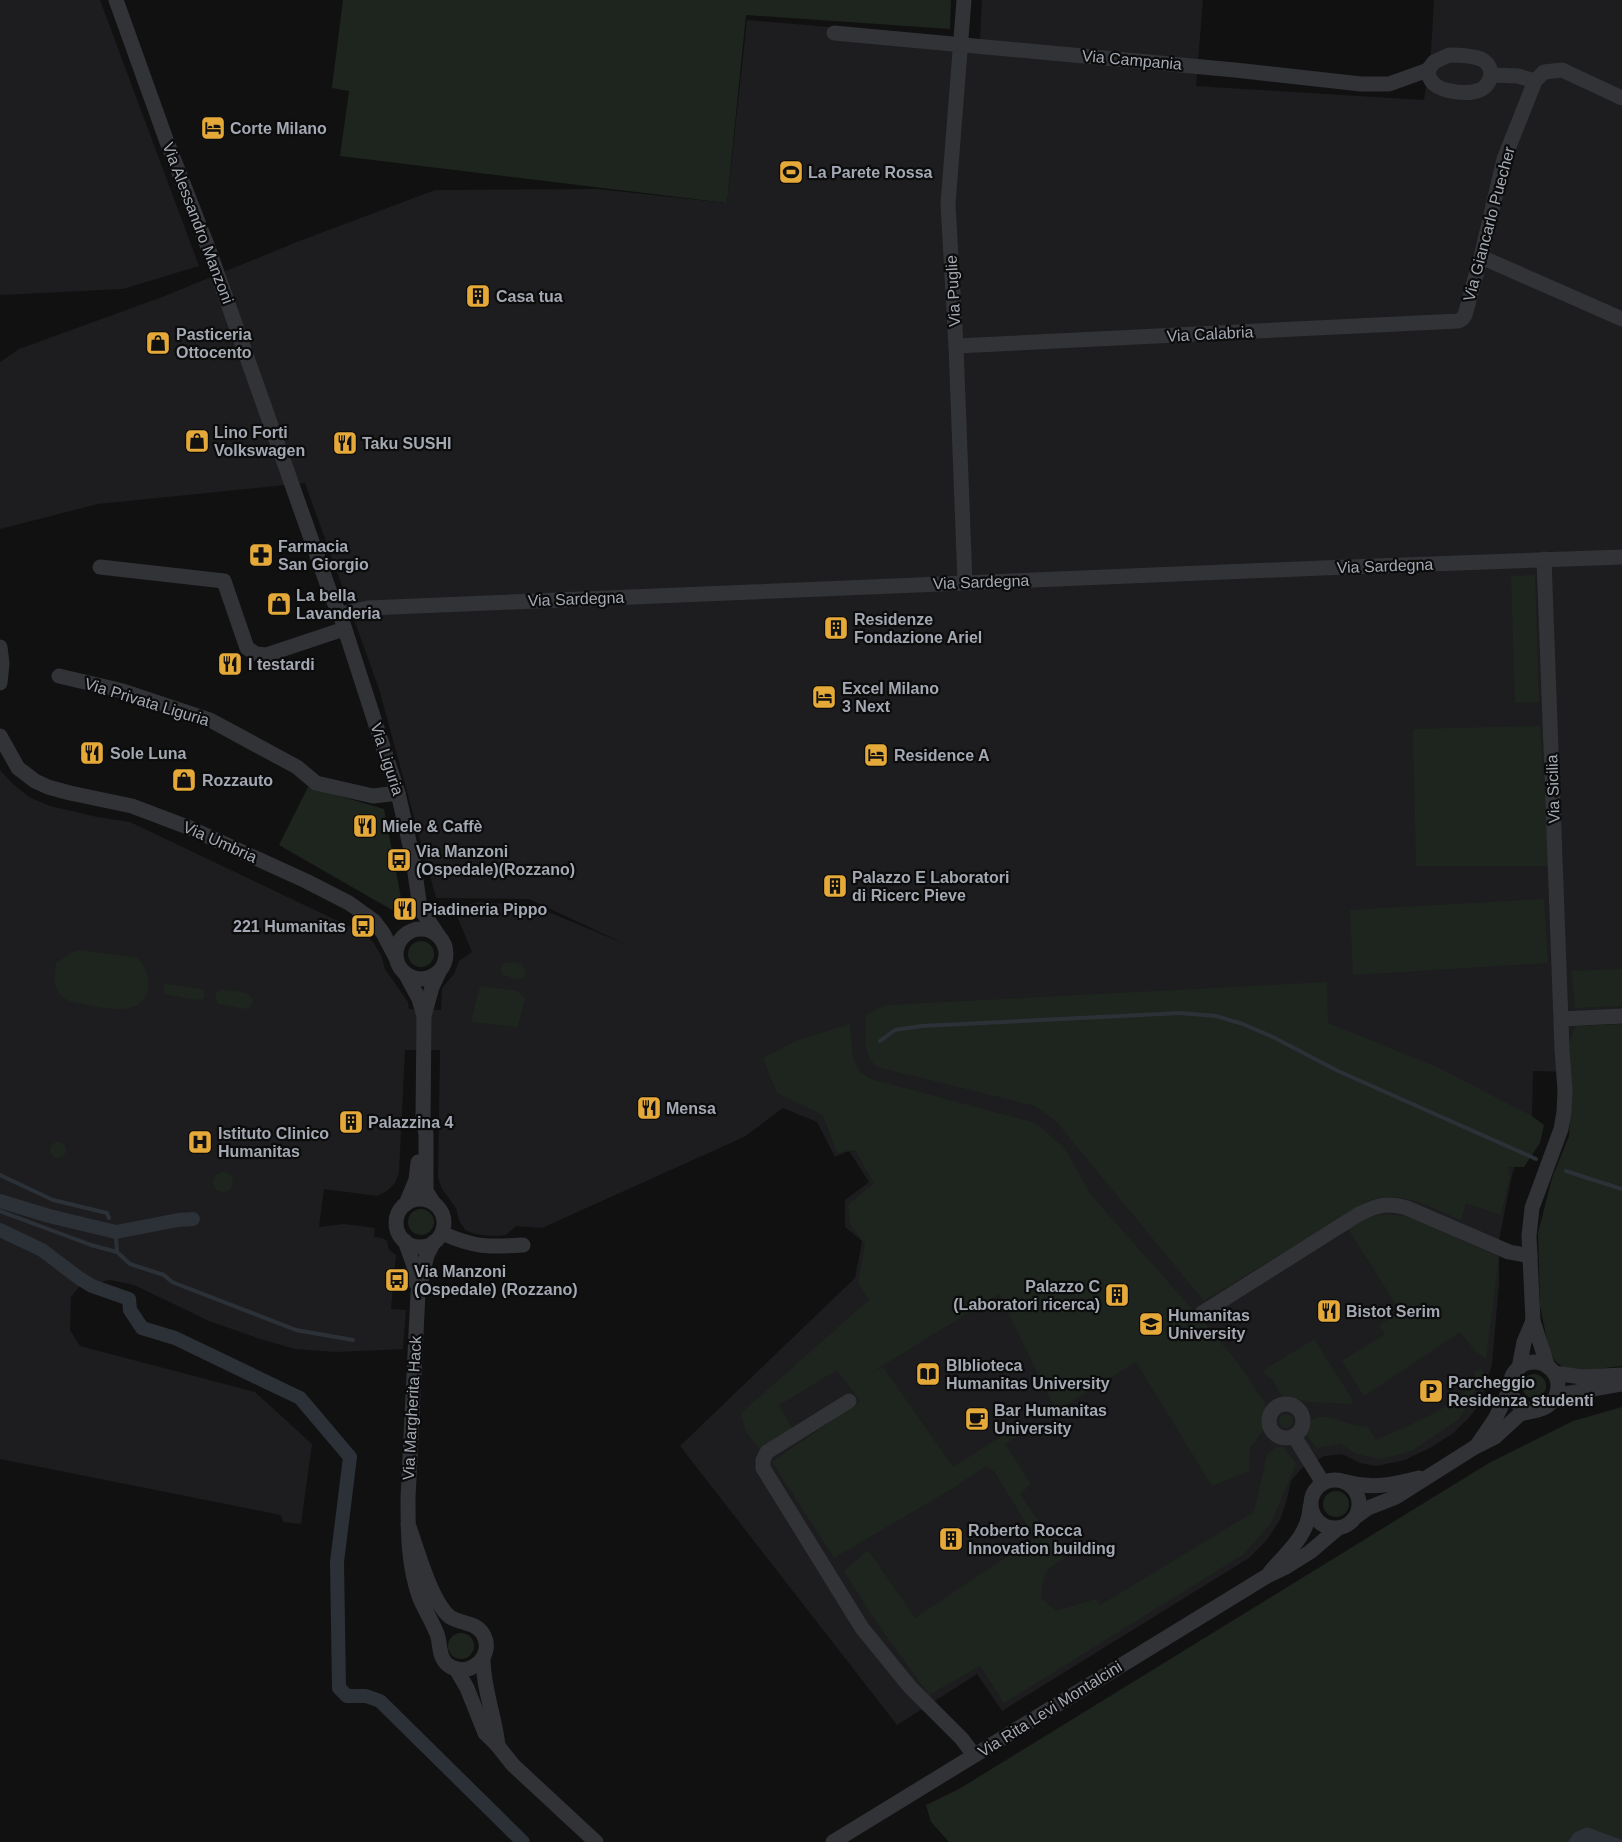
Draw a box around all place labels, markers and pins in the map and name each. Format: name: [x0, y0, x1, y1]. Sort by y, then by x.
hotel icon: Corte Milano: [200, 115, 226, 141]
place label: Corte Milano: [230, 120, 327, 137]
sports icon: La Parete Rossa: [778, 159, 804, 185]
place label: La Parete Rossa: [808, 164, 933, 181]
building icon: Casa tua: [465, 283, 491, 309]
place label: Casa tua: [496, 288, 563, 305]
place label: Pasticeria Ottocento: [176, 326, 252, 361]
shop icon: Pasticeria Ottocento: [145, 330, 171, 356]
place label: Lino Forti Volkswagen: [214, 424, 305, 459]
shop icon: Lino Forti Volkswagen: [184, 428, 210, 454]
restaurant icon: Taku SUSHI: [332, 430, 358, 456]
place label: Taku SUSHI: [362, 435, 452, 452]
place label: Farmacia San Giorgio: [278, 538, 369, 573]
pharmacy icon: Farmacia San Giorgio: [248, 542, 274, 568]
place label: La bella Lavanderia: [296, 587, 381, 622]
shop icon: La bella Lavanderia: [266, 591, 292, 617]
place label: Residenze Fondazione Ariel: [854, 611, 982, 646]
building icon: Residenze Fondazione Ariel: [823, 615, 849, 641]
restaurant icon: I testardi: [217, 651, 243, 677]
place label: I testardi: [248, 656, 315, 673]
place label: Excel Milano 3 Next: [842, 680, 939, 715]
hotel icon: Excel Milano 3 Next: [811, 684, 837, 710]
restaurant icon: Sole Luna: [79, 740, 105, 766]
hotel icon: Residence A: [863, 742, 889, 768]
place label: Sole Luna: [110, 745, 187, 762]
place label: Residence A: [894, 747, 990, 764]
shop icon: Rozzauto: [171, 767, 197, 793]
place label: Rozzauto: [202, 772, 273, 789]
restaurant icon: Miele & Caffè: [352, 813, 378, 839]
place label: Miele & Caffè: [382, 818, 483, 835]
place label: Via Manzoni (Ospedale)(Rozzano): [416, 843, 575, 878]
bus stop icon: Via Manzoni (Ospedale)(Rozzano): [386, 847, 412, 873]
place label: Palazzo E Laboratori di Ricerc Pieve: [852, 869, 1009, 904]
building icon: Palazzo E Laboratori di Ricerc Pieve: [822, 873, 848, 899]
restaurant icon: Piadineria Pippo: [392, 896, 418, 922]
place label: Piadineria Pippo: [422, 901, 548, 918]
bus stop icon: 221 Humanitas: [350, 913, 376, 939]
place label: 221 Humanitas: [233, 918, 346, 935]
restaurant icon: Mensa: [636, 1095, 662, 1121]
place label: Mensa: [666, 1100, 716, 1117]
building icon: Palazzina 4: [338, 1109, 364, 1135]
place label: Palazzina 4: [368, 1114, 453, 1131]
place label: Istituto Clinico Humanitas: [218, 1125, 329, 1160]
hospital icon: Istituto Clinico Humanitas: [187, 1129, 213, 1155]
place label: Via Manzoni (Ospedale) (Rozzano): [414, 1263, 578, 1298]
bus stop icon: Via Manzoni (Ospedale) (Rozzano): [384, 1267, 410, 1293]
place label: Palazzo C (Laboratori ricerca): [953, 1278, 1100, 1313]
building icon: Palazzo C (Laboratori ricerca): [1104, 1282, 1130, 1308]
restaurant icon: Bistot Serim: [1316, 1298, 1342, 1324]
place label: Bistot Serim: [1346, 1303, 1440, 1320]
place label: Humanitas University: [1168, 1307, 1250, 1342]
school or university icon: Humanitas University: [1138, 1311, 1164, 1337]
place label: BIblioteca Humanitas University: [946, 1357, 1110, 1392]
library icon: BIblioteca Humanitas University: [915, 1361, 941, 1387]
place label: Parcheggio Residenza studenti: [1448, 1374, 1594, 1409]
parking icon: Parcheggio Residenza studenti: [1418, 1378, 1444, 1404]
place label: Bar Humanitas University: [994, 1402, 1107, 1437]
cafe icon: Bar Humanitas University: [964, 1406, 990, 1432]
place label: Roberto Rocca Innovation building: [968, 1522, 1116, 1557]
building icon: Roberto Rocca Innovation building: [938, 1526, 964, 1552]

